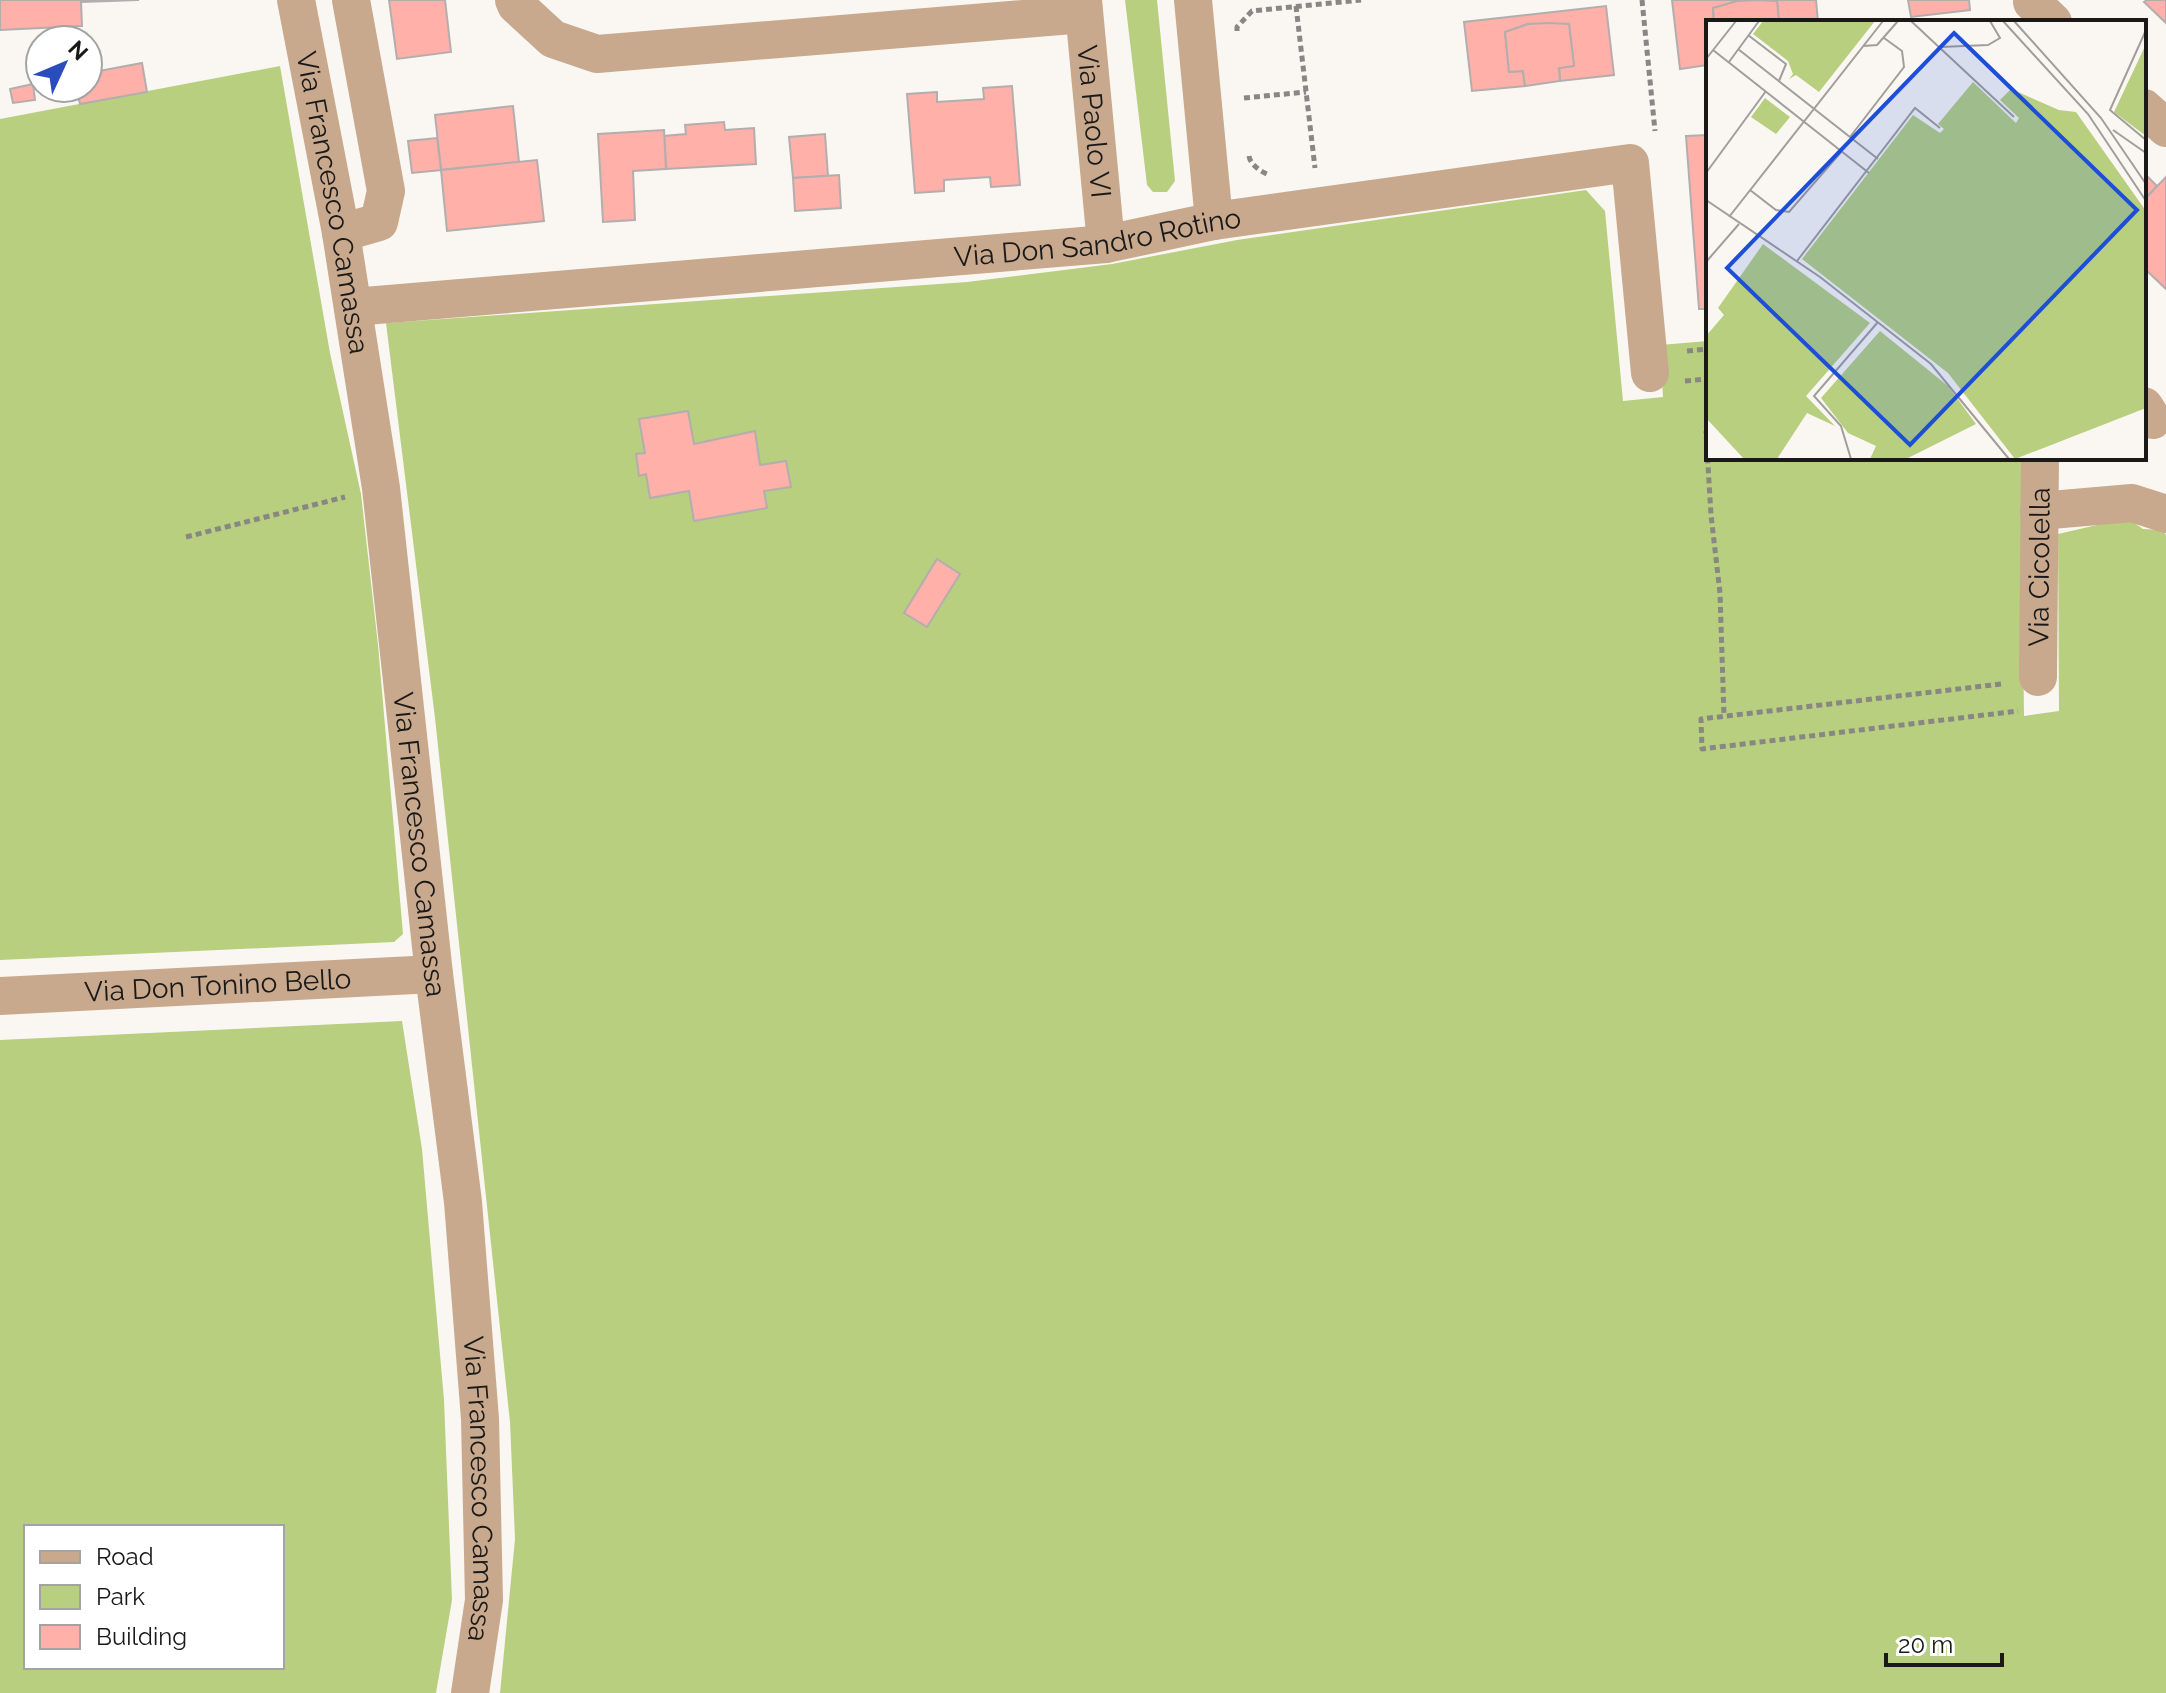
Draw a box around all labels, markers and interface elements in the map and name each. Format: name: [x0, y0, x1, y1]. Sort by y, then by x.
inset map: [1706, 20, 2146, 460]
north arrow: [24, 24, 104, 104]
text: N: [63, 35, 94, 65]
street label: Via Paolo VI: [1070, 44, 1118, 199]
street label: Via Francesco Camassa: [289, 49, 376, 356]
street label: Via Don Sandro Rotino: [953, 201, 1243, 274]
street label: Via Cicolella: [2022, 487, 2057, 647]
street label: Via Francesco Camassa: [386, 690, 453, 999]
street label: Via Don Tonino Bello: [84, 962, 352, 1009]
street label: Via Francesco Camassa: [457, 1335, 500, 1644]
legend: [24, 1525, 284, 1669]
text: Road: [96, 1542, 154, 1571]
text: Park: [96, 1582, 145, 1611]
scale bar: [1886, 1617, 2002, 1667]
text: Building: [96, 1622, 187, 1651]
text: 20 m: [1898, 1630, 1953, 1659]

